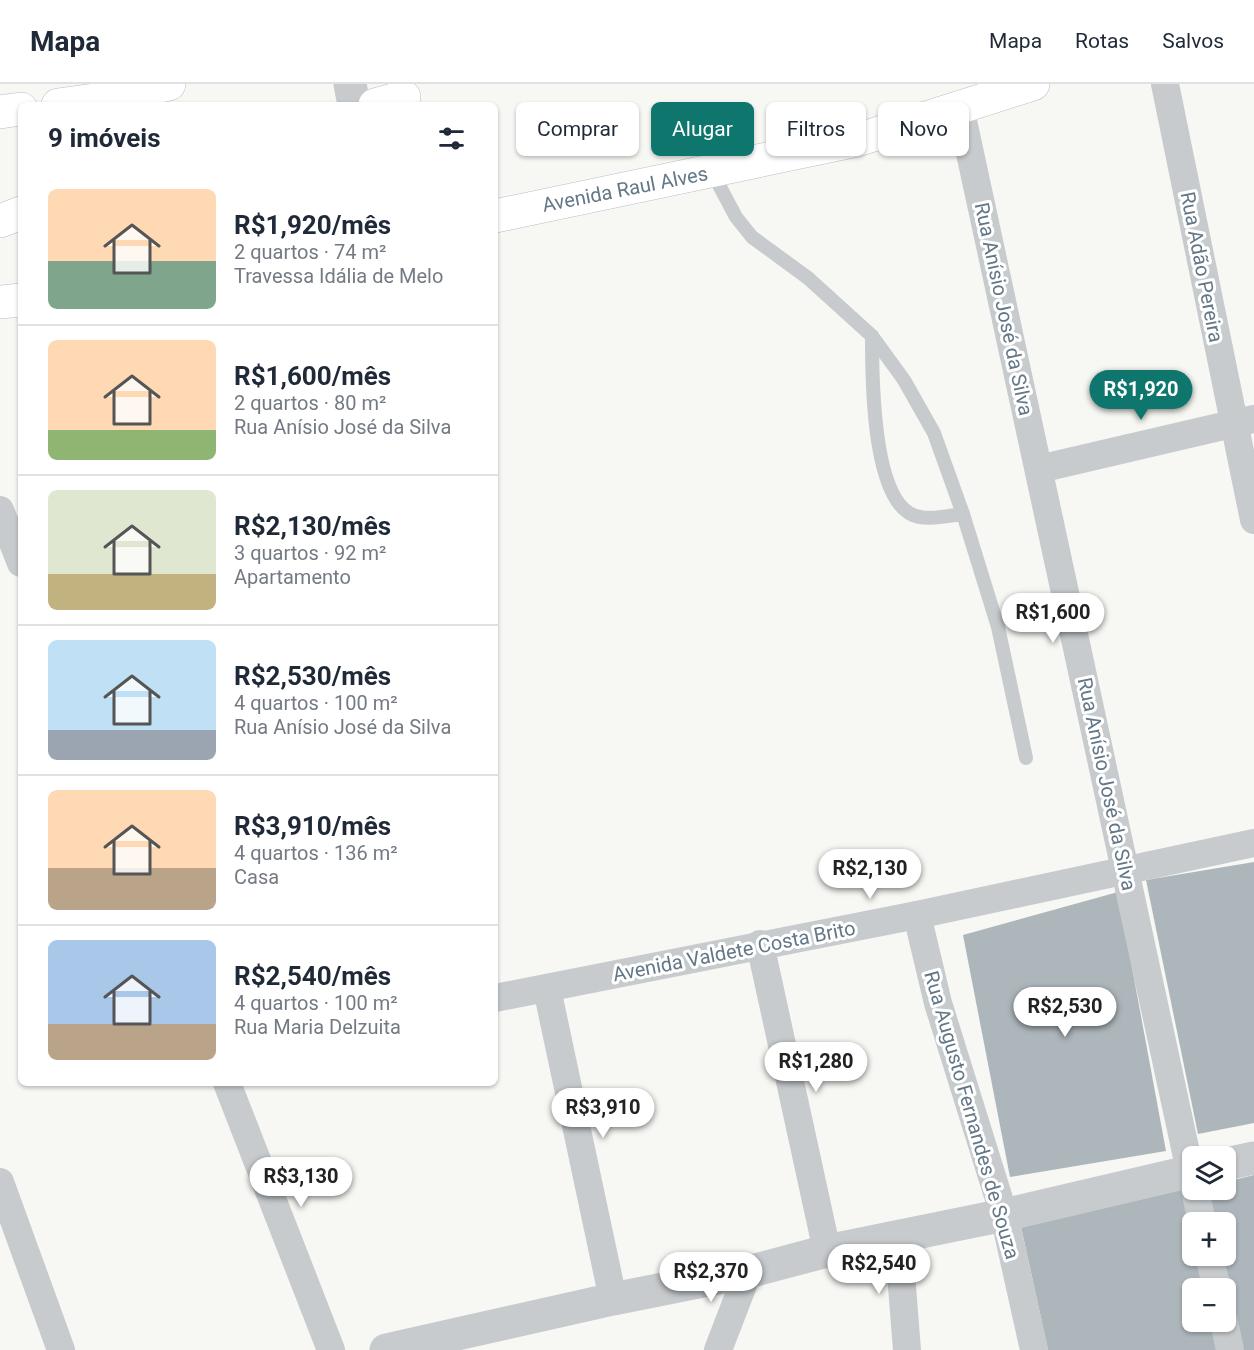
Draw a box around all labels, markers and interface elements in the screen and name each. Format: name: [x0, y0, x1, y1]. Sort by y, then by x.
text: Mapa: [30, 25, 100, 58]
text: Mapa: [989, 29, 1042, 53]
text: Rotas: [1075, 29, 1129, 53]
text: Salvos: [1162, 29, 1224, 53]
chip: Comprar: [516, 102, 639, 156]
chip: Alugar: [651, 102, 754, 156]
chip: Filtros: [766, 102, 866, 156]
chip: Novo: [878, 102, 969, 156]
icon: filters: [435, 122, 468, 155]
text: 9 imóveis: [48, 123, 161, 153]
street label: Avenida Raul Alves: [540, 161, 710, 217]
street label: Rua Adão Pereira: [1176, 190, 1228, 344]
street label: Rua Anísio José da Silva: [970, 200, 1038, 418]
text: R$1,920/mês: [234, 210, 391, 240]
icon: home: [96, 213, 168, 285]
text: 2 quartos · 74 m²: [234, 240, 386, 264]
text: Travessa Idália de Melo: [234, 264, 443, 288]
text: R$1,600/mês: [234, 361, 391, 391]
icon: home: [96, 364, 168, 436]
pin: R$1,920: [1086, 370, 1196, 421]
text: R$1,920: [1103, 377, 1179, 401]
text: 2 quartos · 80 m²: [234, 391, 386, 415]
text: Rua Anísio José da Silva: [234, 415, 451, 439]
text: R$2,130/mês: [234, 511, 391, 541]
icon: home: [96, 514, 168, 586]
text: 3 quartos · 92 m²: [234, 541, 386, 565]
text: Apartamento: [234, 565, 351, 589]
pin: R$1,600: [998, 593, 1108, 644]
text: R$1,600: [1015, 600, 1091, 624]
text: R$2,530/mês: [234, 661, 391, 691]
icon: home: [96, 664, 168, 736]
street label: Rua Anísio José da Silva: [1073, 675, 1141, 893]
text: 4 quartos · 100 m²: [234, 691, 398, 715]
text: Rua Anísio José da Silva: [234, 715, 451, 739]
text: R$3,910/mês: [234, 811, 391, 841]
icon: home: [96, 814, 168, 886]
text: 4 quartos · 136 m²: [234, 841, 398, 865]
pin: R$2,130: [815, 849, 925, 900]
text: R$2,130: [832, 856, 908, 880]
text: Casa: [234, 865, 279, 889]
street label: Avenida Valdete Costa Brito: [611, 916, 857, 986]
text: R$2,540/mês: [234, 961, 391, 991]
icon: home: [96, 964, 168, 1036]
street label: Rua Augusto Fernandes de Souza: [919, 968, 1025, 1262]
pin: R$2,530: [1010, 987, 1120, 1038]
text: 4 quartos · 100 m²: [234, 991, 398, 1015]
text: R$2,530: [1027, 994, 1103, 1018]
text: Rua Maria Delzuita: [234, 1015, 401, 1039]
pin: R$1,280: [761, 1042, 871, 1093]
text: R$1,280: [778, 1049, 854, 1073]
pin: R$3,910: [548, 1088, 658, 1139]
text: R$3,910: [565, 1095, 641, 1119]
map controls: [1182, 1146, 1236, 1332]
button: layers: [1182, 1146, 1236, 1200]
pin: R$3,130: [246, 1157, 356, 1208]
text: R$3,130: [263, 1164, 339, 1188]
button: +: [1182, 1212, 1236, 1266]
pin: R$2,540: [824, 1244, 934, 1295]
text: R$2,540: [841, 1251, 917, 1275]
pin: R$2,370: [656, 1252, 766, 1303]
text: R$2,370: [673, 1259, 749, 1283]
button: −: [1182, 1278, 1236, 1332]

